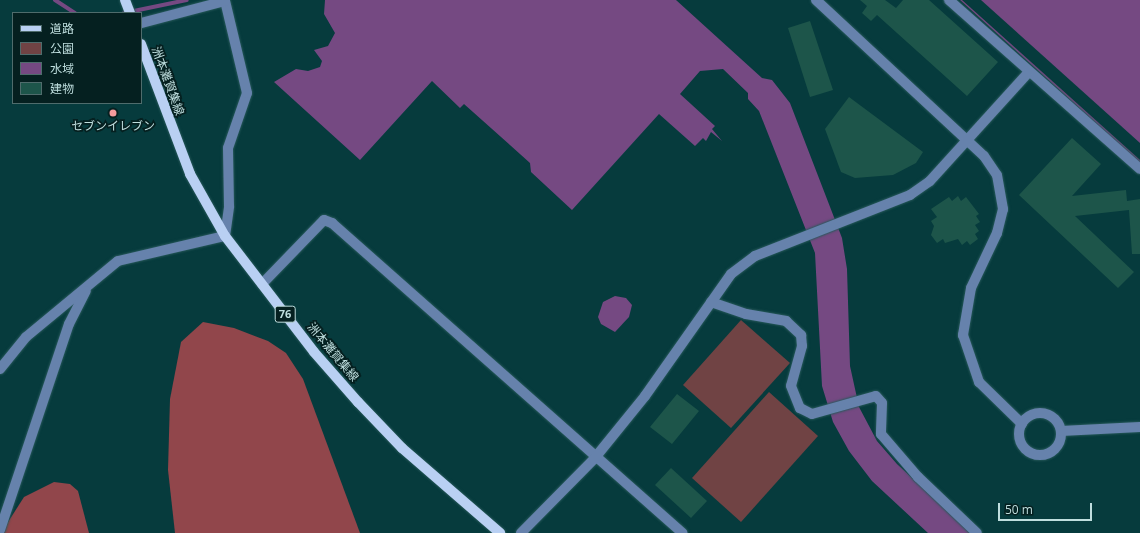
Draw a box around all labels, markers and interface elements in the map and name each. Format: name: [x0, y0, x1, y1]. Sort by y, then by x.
legend: [12, 12, 142, 104]
text: 道路: [50, 20, 74, 37]
text: 公園: [50, 40, 74, 57]
street label: 洲本灘賀集線: [149, 45, 187, 117]
text: 水域: [50, 60, 74, 77]
text: 建物: [50, 80, 74, 97]
marker: セブンイレブン: [108, 108, 118, 118]
place label: セブンイレブン: [71, 119, 155, 133]
road number: 76: [274, 305, 296, 323]
street label: 洲本灘賀集線: [304, 320, 362, 384]
scale bar: [1000, 495, 1094, 521]
text: 50 m: [1005, 501, 1033, 518]

